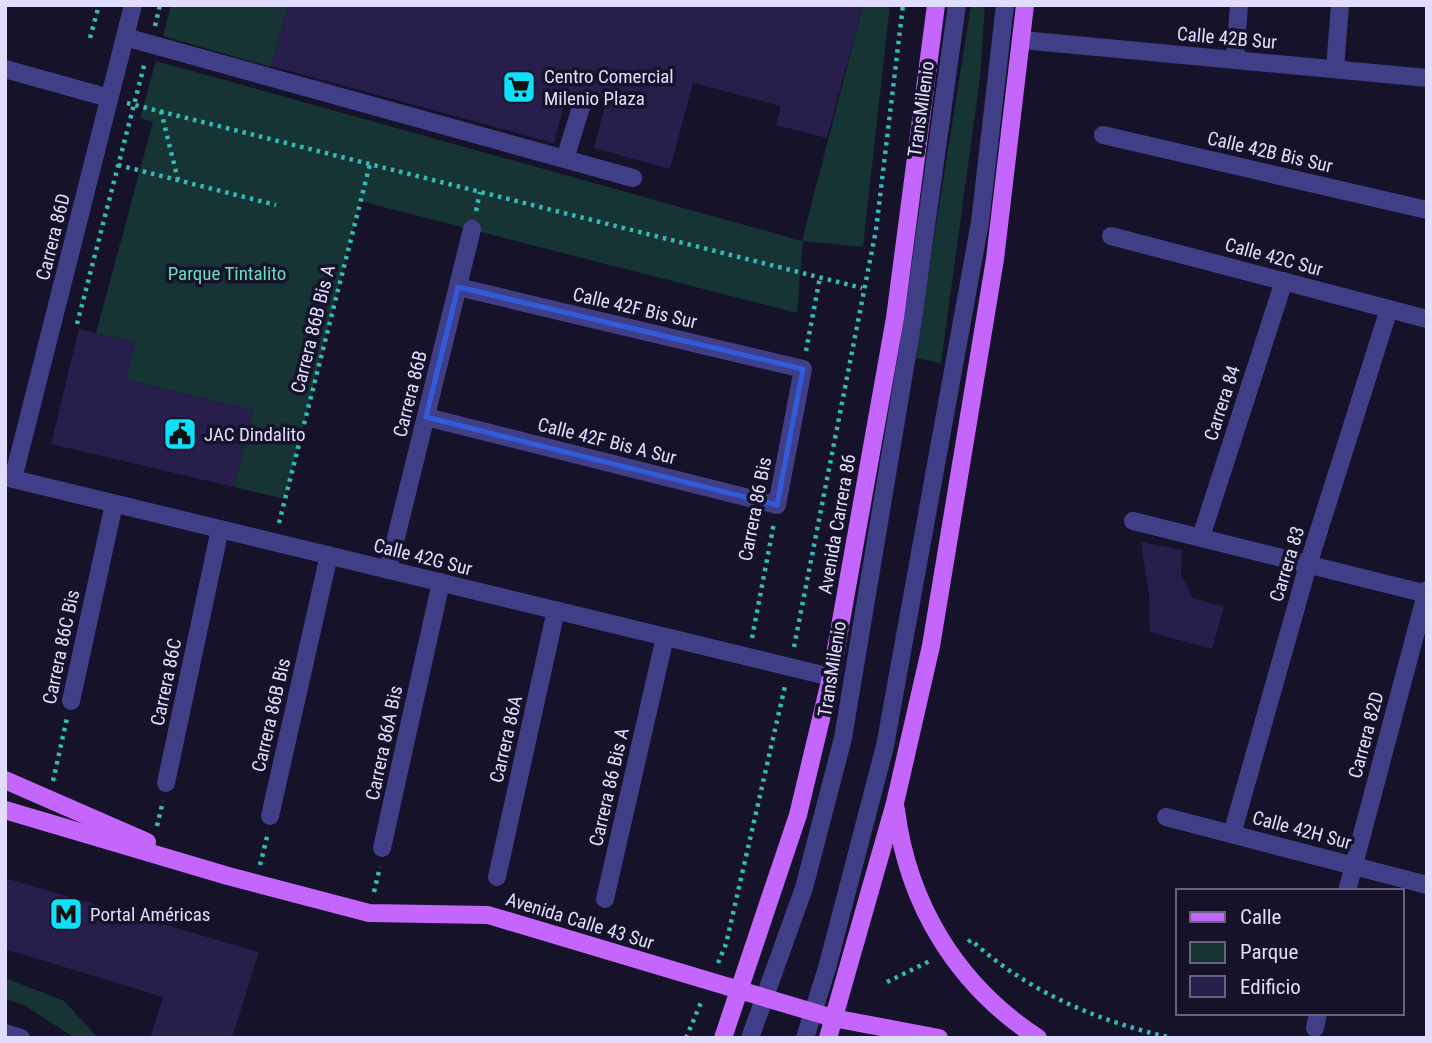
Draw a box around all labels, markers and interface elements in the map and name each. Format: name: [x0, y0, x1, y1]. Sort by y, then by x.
street label: Calle 42B Sur: [1176, 22, 1278, 54]
street label: TransMilenio: [903, 60, 939, 158]
place label: Centro Comercial Milenio Plaza: [544, 65, 674, 110]
supermarket icon: Centro Comercial Milenio Plaza: [500, 68, 538, 106]
street label: Calle 42B Bis Sur: [1205, 126, 1335, 178]
street label: Carrera 86D: [31, 191, 75, 283]
street label: Calle 42C Sur: [1222, 233, 1326, 281]
park label: Parque Tintalito: [168, 262, 286, 285]
street label: Carrera 86B Bis A: [286, 262, 340, 395]
street label: Calle 42F Bis Sur: [571, 283, 700, 334]
street label: Carrera 86B: [388, 348, 432, 440]
street label: Carrera 84: [1199, 362, 1245, 444]
street label: Calle 42F Bis A Sur: [535, 413, 679, 469]
public building icon: JAC Dindalito: [161, 415, 199, 453]
place label: JAC Dindalito: [204, 423, 306, 446]
street label: Avenida Carrera 86: [813, 452, 861, 596]
street label: Carrera 86 Bis: [734, 455, 776, 563]
street label: Carrera 83: [1265, 523, 1309, 605]
street label: Calle 42G Sur: [371, 534, 475, 580]
street label: Carrera 86C Bis: [38, 588, 84, 706]
street label: TransMilenio: [813, 619, 851, 719]
street label: Carrera 86C: [146, 636, 186, 728]
street label: Carrera 86B Bis: [247, 656, 295, 774]
street label: Carrera 86A Bis: [361, 684, 407, 802]
street label: Carrera 82D: [1343, 689, 1389, 781]
street label: Carrera 86A: [485, 693, 527, 785]
street label: Carrera 86 Bis A: [584, 725, 634, 848]
street label: Calle 42H Sur: [1250, 806, 1354, 854]
street label: Avenida Calle 43 Sur: [503, 888, 657, 955]
legend: [1176, 889, 1404, 1015]
metro station icon: Portal Américas: [47, 895, 85, 933]
place label: Portal Américas: [90, 903, 211, 926]
text: Calle: [1240, 905, 1282, 929]
text: Parque: [1240, 940, 1298, 964]
text: Edificio: [1240, 975, 1301, 999]

